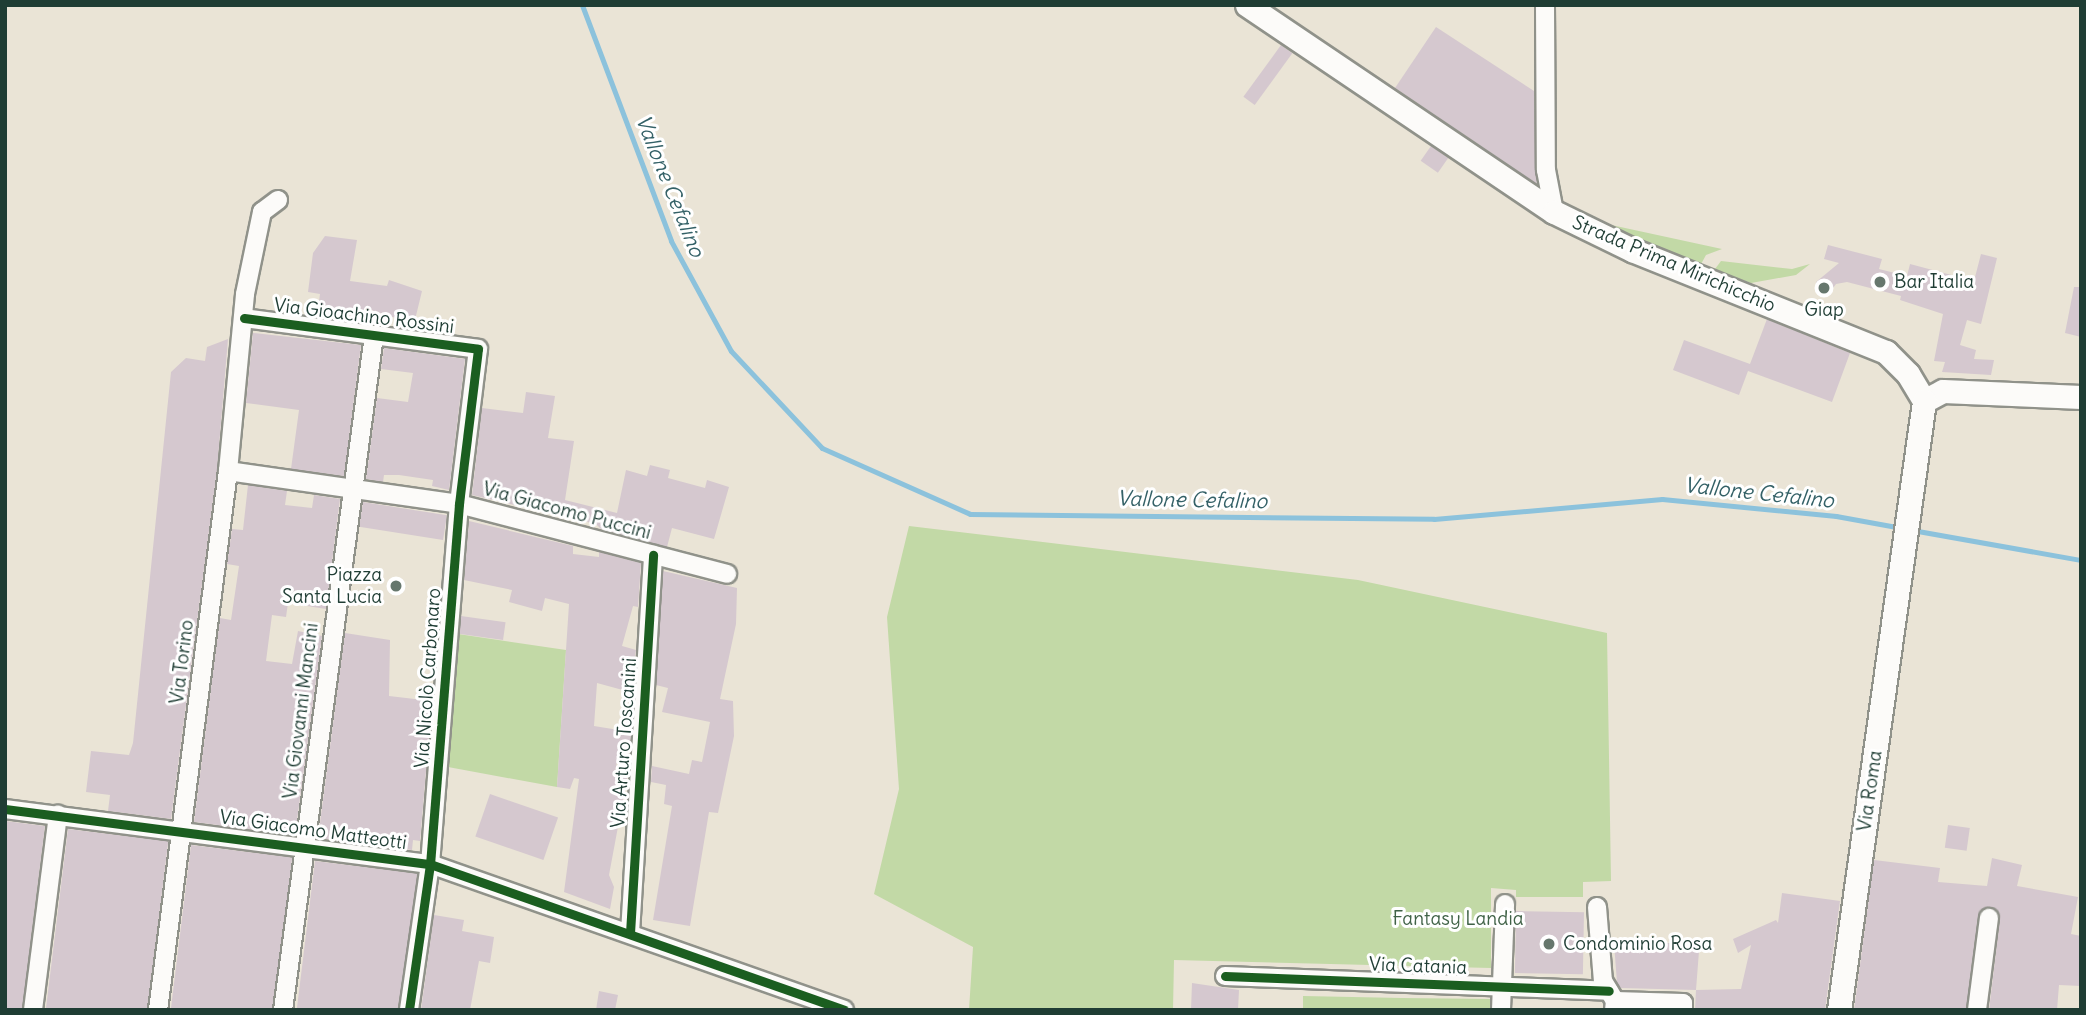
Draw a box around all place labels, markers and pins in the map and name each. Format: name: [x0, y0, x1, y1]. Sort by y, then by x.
place label: Bar Italia: [1894, 271, 1974, 293]
marker: Bar Italia: [1872, 274, 1888, 290]
marker: Giap: [1816, 280, 1832, 296]
place label: Giap: [1804, 299, 1844, 321]
place label: Piazza Santa Lucia: [282, 564, 382, 608]
marker: Piazza Santa Lucia: [388, 578, 404, 594]
place label: Condominio Rosa: [1563, 933, 1712, 955]
marker: Condominio Rosa: [1541, 936, 1557, 952]

